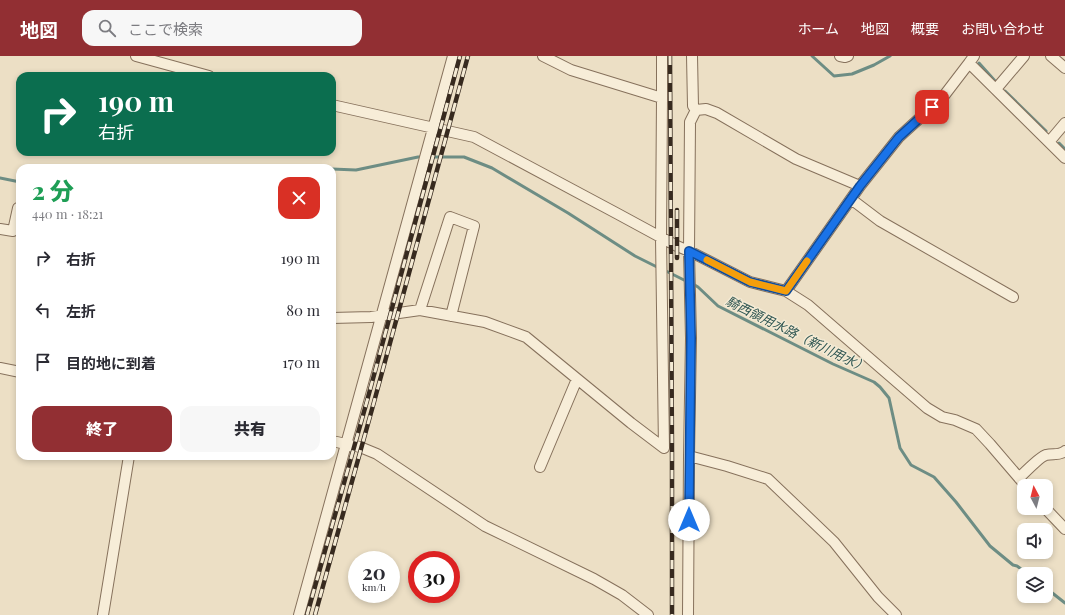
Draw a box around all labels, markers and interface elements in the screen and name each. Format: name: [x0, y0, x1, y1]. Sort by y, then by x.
search box: [82, 10, 362, 46]
text: 地図: [20, 16, 58, 42]
icon: search: [96, 17, 118, 39]
text: ここで検索: [128, 19, 203, 39]
text: ホーム: [797, 19, 839, 38]
text: 地図: [861, 19, 889, 38]
text: 概要: [911, 19, 939, 38]
text: お問い合わせ: [961, 19, 1045, 38]
text: 190 m: [98, 82, 174, 119]
icon: right: [32, 88, 84, 140]
pin: [915, 90, 949, 124]
icon: arrive: [921, 96, 943, 118]
text: 右折: [98, 120, 134, 144]
text: 2 分: [32, 174, 74, 206]
button: close: [278, 177, 320, 219]
text: 440 m · 18:21: [32, 205, 103, 222]
icon: right: [32, 247, 54, 269]
text: 190 m: [281, 248, 320, 268]
text: 右折: [66, 249, 96, 269]
water label: 騎西領用水路（新川用水）: [723, 292, 871, 375]
icon: left: [32, 299, 54, 321]
text: 80 m: [286, 300, 320, 320]
text: 左折: [66, 301, 96, 321]
icon: arrive: [32, 351, 54, 373]
text: 170 m: [282, 352, 320, 372]
text: 目的地に到着: [66, 353, 156, 373]
button: 終了: [32, 406, 172, 452]
button: 共有: [180, 406, 320, 452]
north arrow: [1017, 479, 1053, 515]
map controls: [1017, 479, 1053, 603]
position arrow: [668, 499, 710, 541]
button: sound: [1017, 523, 1053, 559]
speed limit sign: 30: [408, 551, 460, 603]
text: 20: [362, 558, 386, 585]
button: layers: [1017, 567, 1053, 603]
text: km/h: [362, 580, 386, 594]

